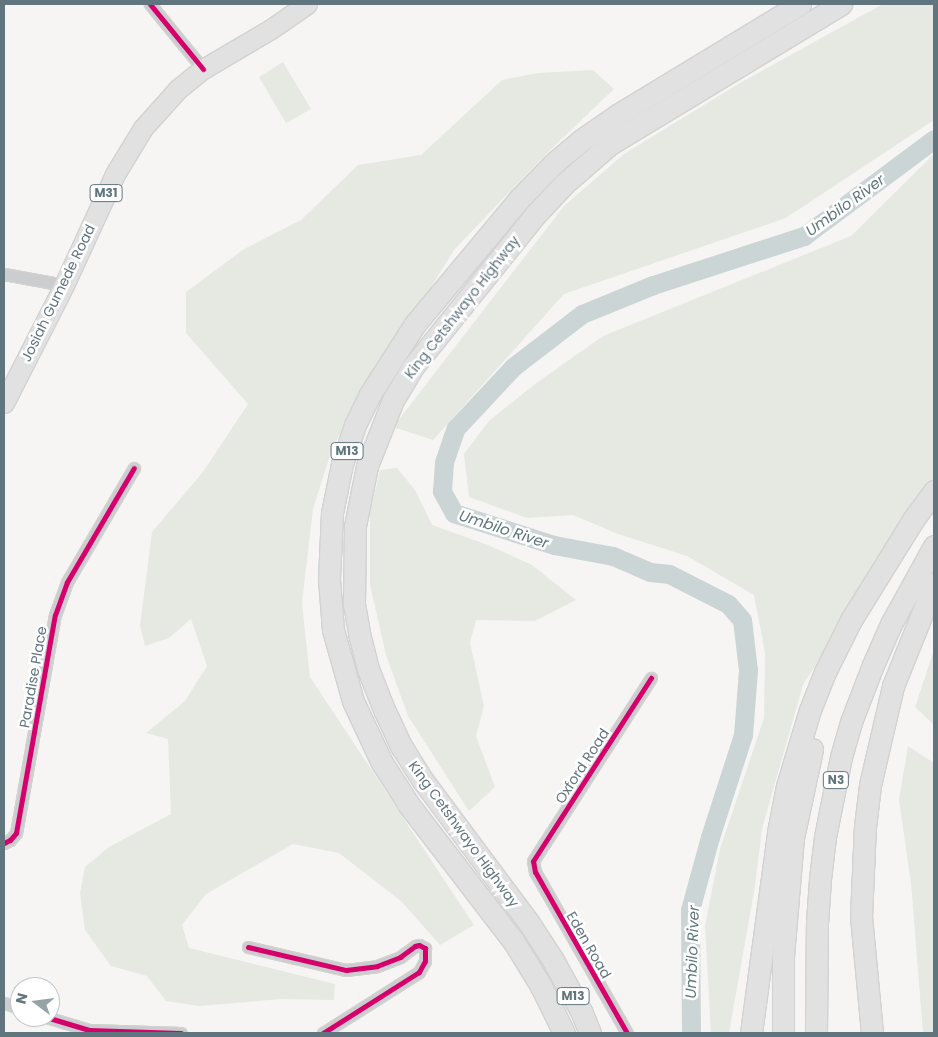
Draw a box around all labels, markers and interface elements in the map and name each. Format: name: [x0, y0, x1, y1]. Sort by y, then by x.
water label: Umbilo River: [802, 170, 888, 240]
road number: M31: [88, 184, 124, 202]
street label: Josiah Gumede Road: [17, 222, 99, 364]
street label: King Cetshwayo Highway: [401, 232, 523, 382]
road number: M13: [330, 442, 364, 461]
water label: Umbilo River: [457, 506, 551, 552]
street label: Paradise Place: [16, 625, 50, 729]
street label: Oxford Road: [552, 725, 612, 807]
street label: King Cetshwayo Highway: [405, 758, 523, 910]
road number: N3: [822, 770, 850, 790]
water label: Umbilo River: [681, 905, 703, 999]
street label: Eden Road: [563, 909, 615, 981]
north arrow: [10, 977, 60, 1027]
road number: M13: [556, 986, 590, 1006]
text: N: [10, 991, 32, 1006]

